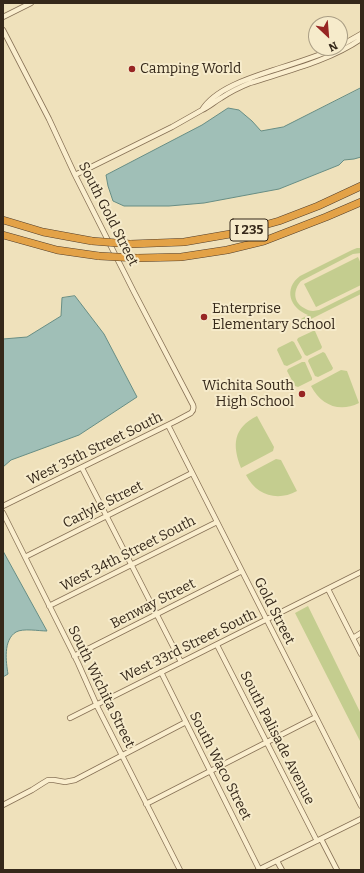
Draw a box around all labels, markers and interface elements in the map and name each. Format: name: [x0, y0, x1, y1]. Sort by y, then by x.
north arrow: [308, 16, 348, 56]
text: N: [326, 39, 340, 54]
place label: Camping World: [140, 61, 241, 77]
marker: Camping World: [127, 64, 137, 74]
street label: South Gold Street: [75, 159, 141, 269]
road number: I 235: [230, 219, 268, 241]
place label: Enterprise Elementary School: [212, 301, 335, 334]
marker: Enterprise Elementary School: [199, 312, 209, 322]
place label: Wichita South High School: [202, 378, 294, 410]
marker: Wichita South High School: [297, 389, 307, 399]
street label: West 35th Street South: [25, 409, 165, 489]
street label: Carlyle Street: [60, 478, 146, 532]
street label: West 34th Street South: [58, 513, 198, 595]
street label: Benway Street: [108, 575, 198, 633]
street label: Gold Street: [250, 575, 298, 647]
street label: West 33rd Street South: [118, 606, 260, 686]
street label: South Wichita Street: [64, 623, 138, 751]
street label: South Palisade Avenue: [236, 668, 318, 808]
street label: South Waco Street: [185, 709, 255, 823]

